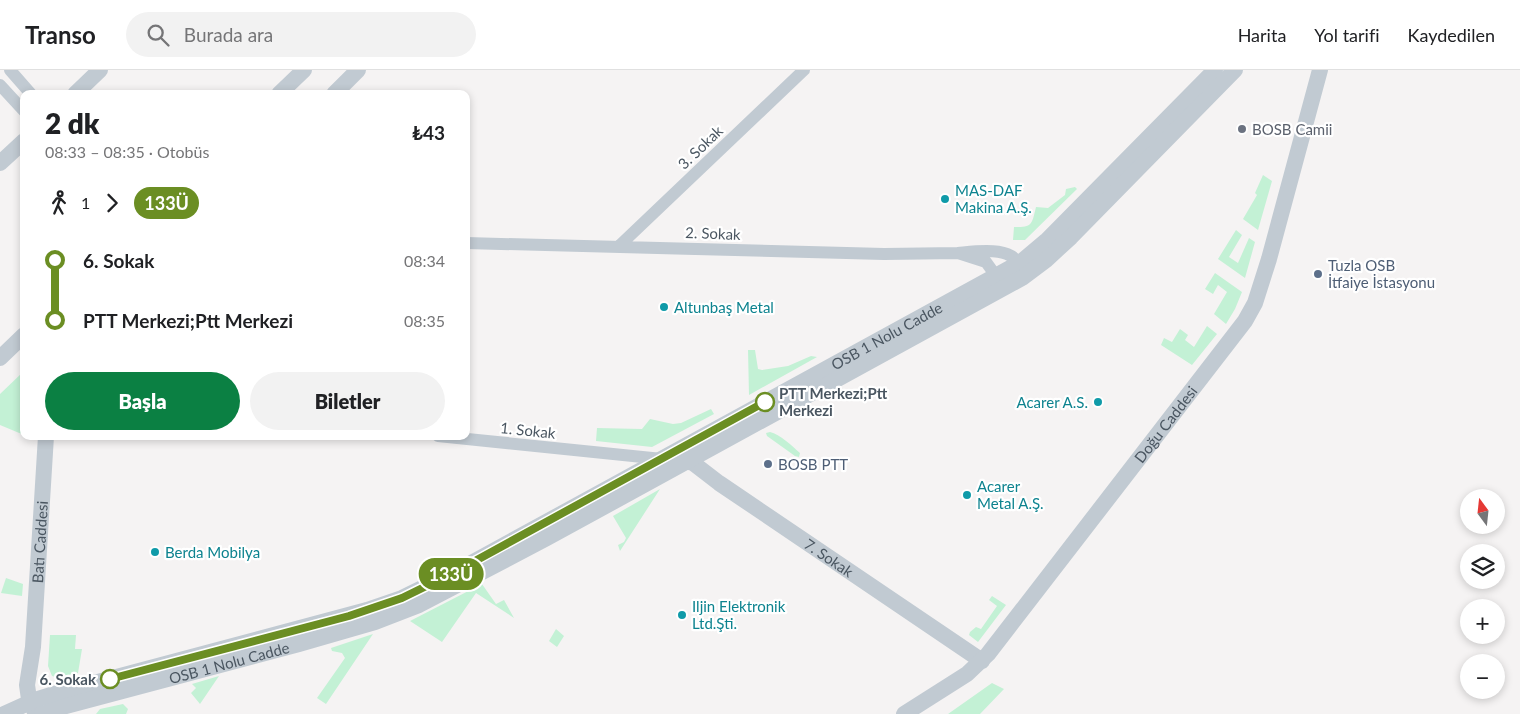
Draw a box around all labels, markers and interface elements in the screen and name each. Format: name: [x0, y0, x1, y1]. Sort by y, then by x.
search box: [126, 12, 476, 57]
text: Transo: [25, 20, 96, 49]
icon: search: [144, 21, 172, 49]
text: Burada ara: [184, 23, 273, 46]
text: Harita: [1238, 24, 1286, 46]
text: Yol tarifi: [1314, 24, 1380, 46]
text: Kaydedilen: [1408, 24, 1495, 46]
text: 2 dk: [45, 106, 99, 140]
place label: BOSB Camii: [1252, 120, 1332, 138]
text: ₺43: [412, 121, 445, 144]
street label: 3. Sokak: [674, 121, 726, 173]
marker: BOSB Camii: [1236, 123, 1248, 135]
text: 08:33 – 08:35 · Otobüs: [45, 142, 209, 161]
place label: MAS-DAF Makina A.Ş.: [955, 181, 1032, 216]
icon: walk: [45, 189, 73, 217]
icon: forward: [98, 189, 126, 217]
text: 133Ü: [144, 192, 189, 214]
text: 1: [81, 193, 90, 212]
marker: MAS-DAF Makina A.Ş.: [939, 193, 951, 205]
street label: 2. Sokak: [685, 223, 741, 243]
text: 6. Sokak: [83, 249, 154, 272]
text: 08:34: [404, 251, 445, 270]
place label: Tuzla OSB İtfaiye İstasyonu: [1328, 256, 1435, 291]
marker: Tuzla OSB İtfaiye İstasyonu: [1312, 268, 1324, 280]
place label: Altunbaş Metal: [674, 298, 774, 316]
street label: OSB 1 Nolu Cadde: [828, 298, 945, 373]
marker: Altunbaş Metal: [658, 301, 670, 313]
text: PTT Merkezi;Ptt Merkezi: [83, 309, 293, 332]
text: 08:35: [404, 311, 445, 330]
button: Başla: [45, 372, 240, 430]
button: Biletler: [250, 372, 445, 430]
street label: Doğu Caddesi: [1130, 382, 1201, 466]
place label: PTT Merkezi;Ptt Merkezi: [779, 384, 888, 419]
marker: PTT Merkezi;Ptt Merkezi: [755, 392, 775, 412]
place label: Acarer A.S.: [1017, 393, 1088, 411]
marker: Acarer A.S.: [1092, 396, 1104, 408]
street label: 1. Sokak: [500, 418, 557, 442]
place label: BOSB PTT: [778, 455, 848, 473]
marker: BOSB PTT: [762, 458, 774, 470]
place label: Acarer Metal A.Ş.: [977, 477, 1044, 512]
marker: Acarer Metal A.Ş.: [961, 489, 973, 501]
north arrow: [1460, 489, 1505, 534]
map controls: [1460, 489, 1505, 699]
street label: Batı Caddesi: [28, 500, 51, 584]
street label: 7. Sokak: [801, 534, 857, 581]
place label: Berda Mobilya: [165, 543, 260, 561]
button: layers: [1460, 544, 1505, 589]
marker: Berda Mobilya: [149, 546, 161, 558]
line badge: 133Ü: [416, 558, 486, 590]
text: 133Ü: [429, 563, 473, 585]
place label: Iljin Elektronik Ltd.Şti.: [692, 597, 786, 632]
button: +: [1460, 599, 1505, 644]
marker: Iljin Elektronik Ltd.Şti.: [676, 609, 688, 621]
street label: OSB 1 Nolu Cadde: [167, 638, 291, 687]
button: −: [1460, 654, 1505, 699]
marker: 6. Sokak: [100, 669, 120, 689]
place label: 6. Sokak: [40, 670, 97, 688]

